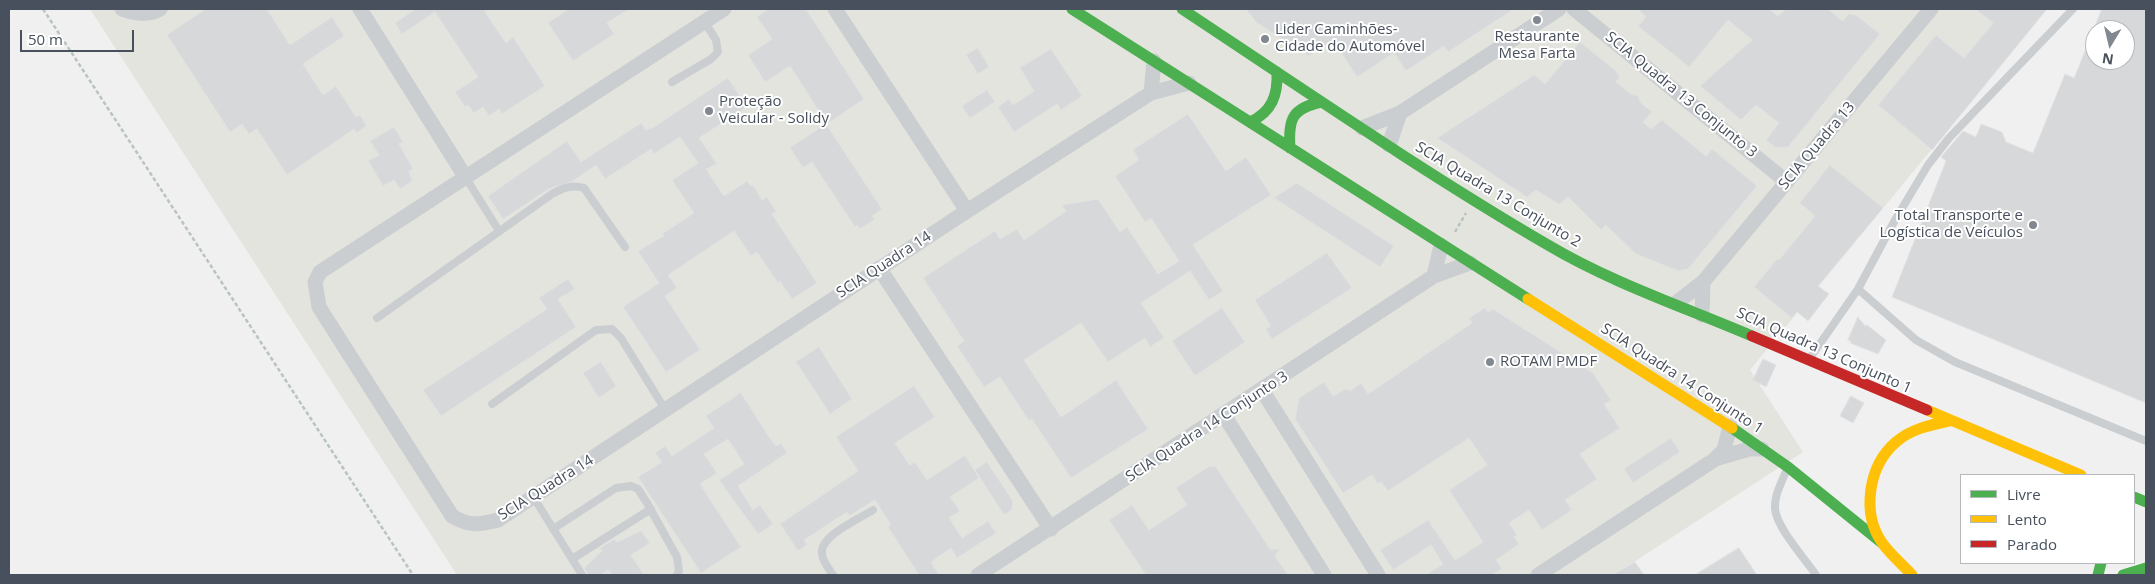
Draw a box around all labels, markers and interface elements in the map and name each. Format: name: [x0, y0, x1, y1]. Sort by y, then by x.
marker: Restaurante Mesa Farta: [1531, 14, 1543, 26]
scale bar: [22, 20, 136, 52]
north arrow: [2085, 20, 2135, 70]
place label: Lider Caminhões- Cidade do Automóvel: [1275, 21, 1425, 56]
place label: Restaurante Mesa Farta: [1494, 28, 1580, 63]
street label: SCIA Quadra 13 Conjunto 3: [1602, 28, 1760, 162]
text: 50 m: [28, 29, 63, 49]
marker: Lider Caminhões- Cidade do Automóvel: [1259, 33, 1271, 45]
text: N: [2101, 49, 2115, 70]
place label: Proteção Veicular - Solidy: [719, 93, 829, 128]
street label: SCIA Quadra 13: [1775, 98, 1859, 194]
marker: Proteção Veicular - Solidy: [703, 105, 715, 117]
street label: SCIA Quadra 13 Conjunto 2: [1412, 138, 1584, 252]
place label: Total Transporte e Logística de Veículos: [1880, 207, 2023, 242]
marker: Total Transporte e Logística de Veículos: [2027, 219, 2039, 231]
street label: SCIA Quadra 14: [833, 228, 935, 302]
street label: SCIA Quadra 13 Conjunto 1: [1734, 304, 1914, 398]
street label: SCIA Quadra 14 Conjunto 1: [1598, 320, 1766, 438]
place label: ROTAM PMDF: [1500, 353, 1597, 371]
marker: ROTAM PMDF: [1484, 356, 1496, 368]
street label: SCIA Quadra 14 Conjunto 3: [1123, 368, 1291, 486]
street label: SCIA Quadra 14: [495, 451, 597, 525]
legend: [1960, 474, 2135, 564]
text: Livre: [2007, 484, 2041, 504]
text: Lento: [2007, 509, 2047, 529]
text: Parado: [2007, 534, 2057, 554]

